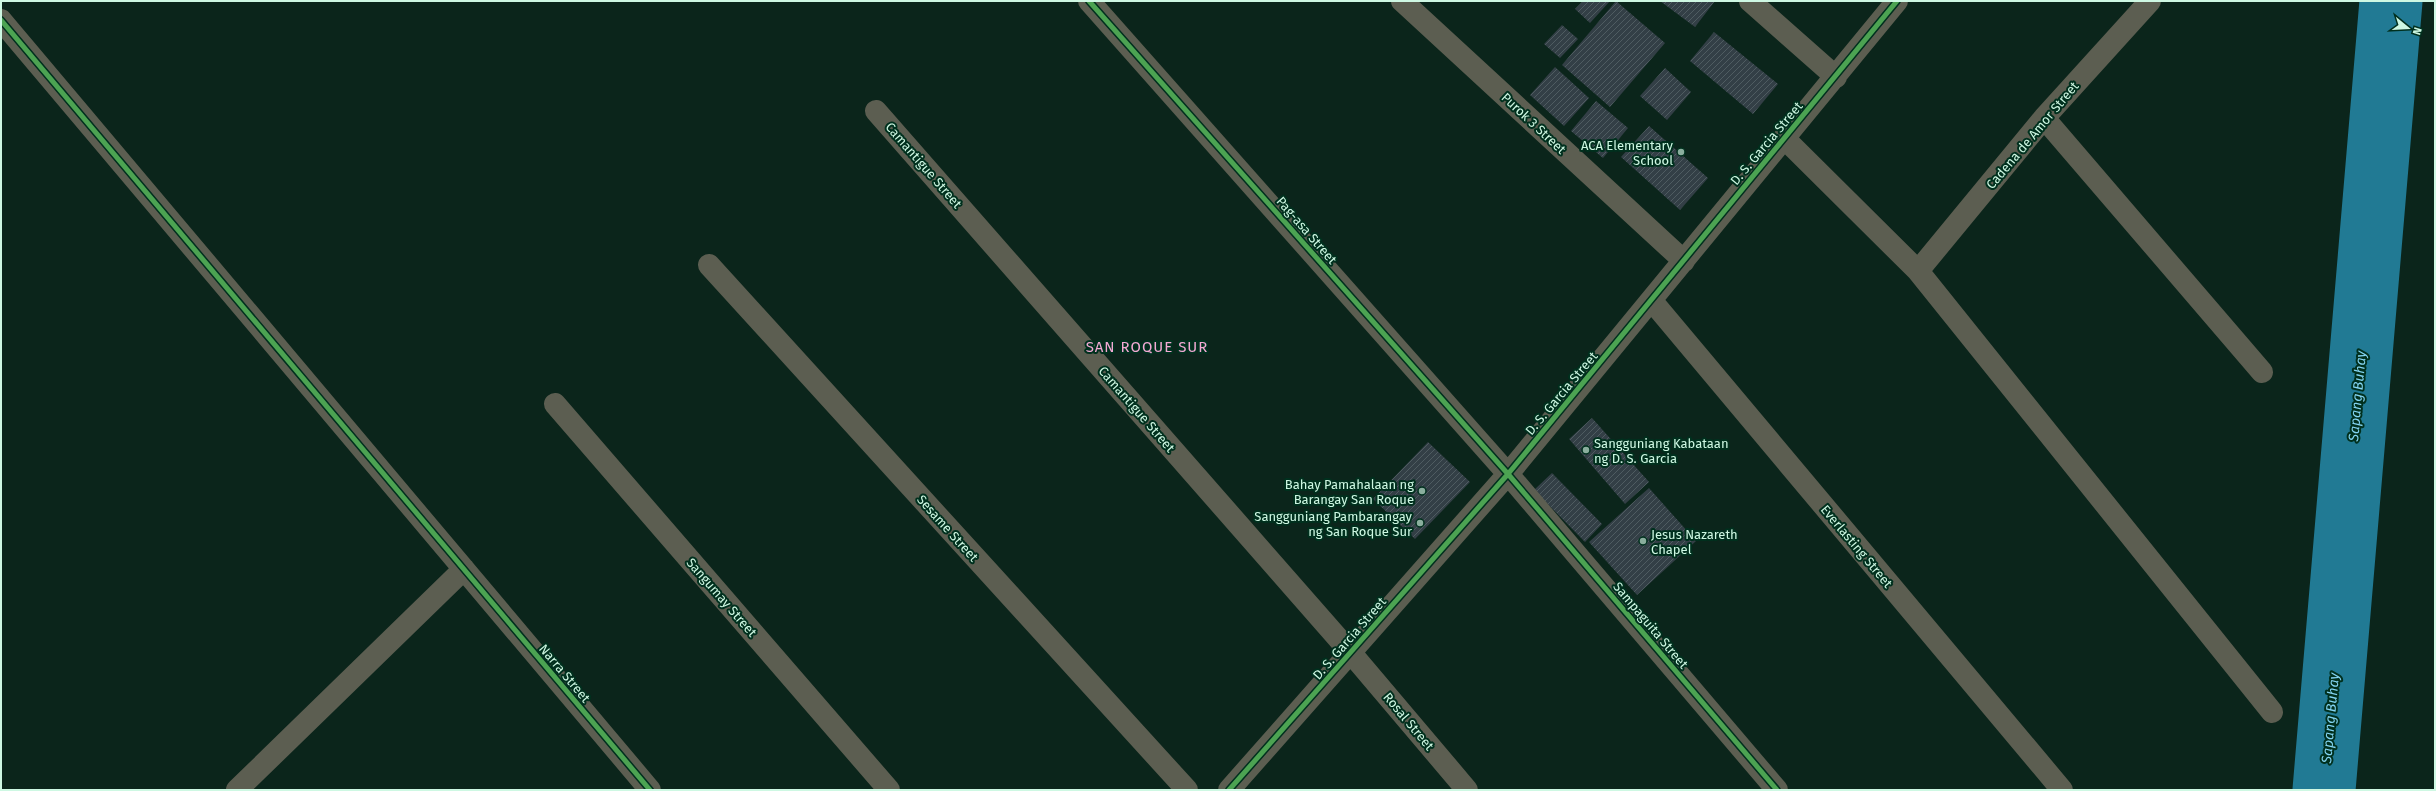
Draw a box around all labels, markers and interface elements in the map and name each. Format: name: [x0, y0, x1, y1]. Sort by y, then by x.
north arrow: [2388, 8, 2428, 48]
text: N: [2410, 25, 2424, 36]
street label: Cadena de Amor Street: [1983, 78, 2082, 192]
street label: Purok 3 Street: [1498, 90, 1569, 157]
street label: D. S. Garcia Street: [1727, 98, 1806, 188]
street label: Camantigue Street: [882, 119, 965, 211]
place label: ACA Elementary School: [1581, 138, 1674, 168]
marker: ACA Elementary School: [1676, 147, 1686, 157]
street label: Pag-asa Street: [1273, 194, 1340, 267]
district label: SAN ROQUE SUR: [1086, 338, 1208, 356]
street label: D. S. Garcia Street: [1522, 348, 1601, 438]
water label: Sapang Buhay: [2345, 349, 2370, 443]
street label: Camantigue Street: [1095, 363, 1178, 455]
place label: Sangguniang Kabataan ng D. S. Garcia: [1594, 436, 1729, 466]
marker: Sangguniang Kabataan ng D. S. Garcia: [1581, 445, 1591, 455]
place label: Bahay Pamahalaan ng Barangay San Roque: [1285, 477, 1414, 507]
marker: Bahay Pamahalaan ng Barangay San Roque: [1417, 486, 1427, 496]
street label: Sesame Street: [914, 492, 982, 565]
street label: Everlasting Street: [1818, 502, 1896, 591]
place label: Sangguniang Pambarangay ng San Roque Sur: [1254, 509, 1413, 539]
marker: Sangguniang Pambarangay ng San Roque Sur: [1415, 518, 1425, 528]
place label: Jesus Nazareth Chapel: [1651, 527, 1738, 557]
marker: Jesus Nazareth Chapel: [1638, 536, 1648, 546]
street label: Sangumay Street: [683, 555, 760, 640]
street label: Sampaguita Street: [1610, 579, 1691, 672]
street label: D. S. Garcia Street: [1310, 594, 1389, 682]
street label: Narra Street: [536, 641, 593, 706]
water label: Sapang Buhay: [2318, 671, 2343, 765]
street label: Rosal Street: [1380, 689, 1437, 753]

